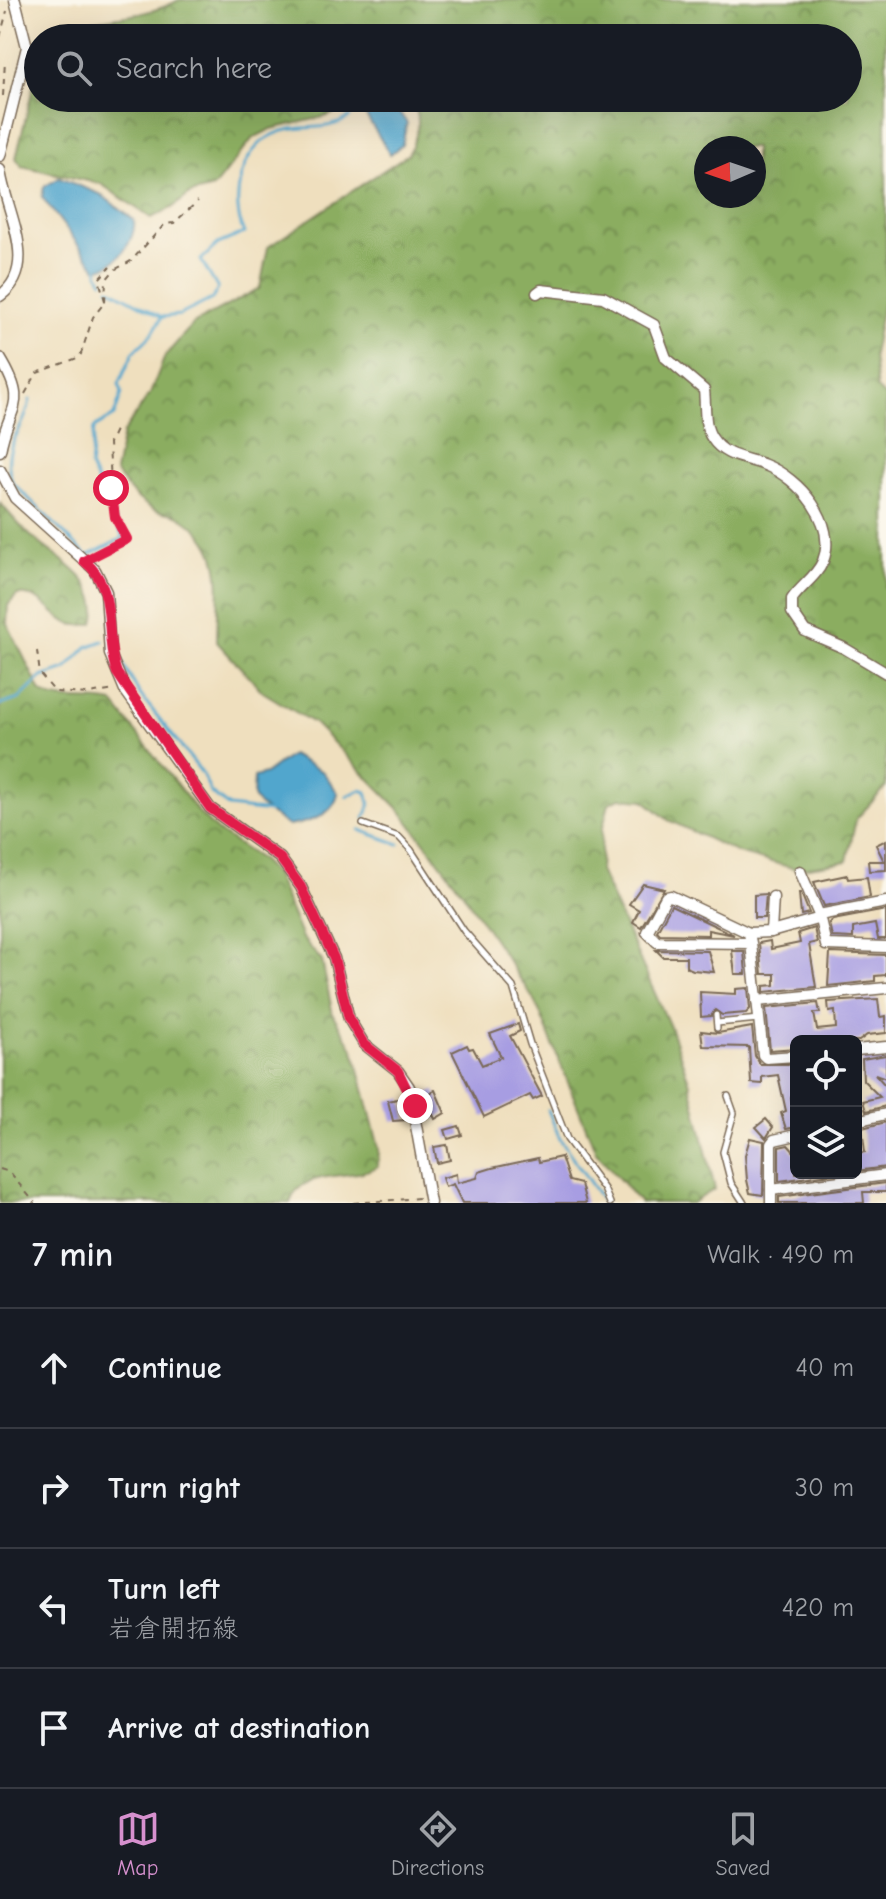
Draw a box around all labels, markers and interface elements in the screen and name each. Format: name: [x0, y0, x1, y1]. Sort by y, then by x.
search box: [24, 24, 862, 112]
icon: search: [52, 46, 96, 90]
text: Search here: [116, 51, 272, 86]
north arrow: [694, 136, 766, 208]
route start: [93, 470, 129, 506]
map controls: [790, 1035, 862, 1179]
button: locate: [790, 1035, 862, 1107]
route end: [397, 1088, 433, 1124]
button: layers: [790, 1107, 862, 1179]
text: 7 min: [32, 1235, 113, 1275]
text: Walk · 490 m: [707, 1240, 854, 1270]
icon: ahead: [32, 1346, 76, 1390]
text: Continue: [108, 1351, 222, 1386]
text: 40 m: [795, 1353, 854, 1383]
icon: right: [32, 1466, 76, 1510]
text: Turn right: [108, 1471, 240, 1506]
text: 30 m: [795, 1473, 854, 1503]
text: Turn left: [108, 1572, 220, 1607]
icon: left: [32, 1586, 76, 1630]
text: 420 m: [782, 1593, 854, 1623]
text: 岩倉開拓線: [108, 1614, 238, 1644]
icon: arrive: [32, 1706, 76, 1750]
text: Arrive at destination: [108, 1711, 370, 1746]
tab: Map: [116, 1807, 160, 1881]
tab: Directions: [391, 1807, 484, 1881]
tab: Saved: [715, 1807, 770, 1881]

